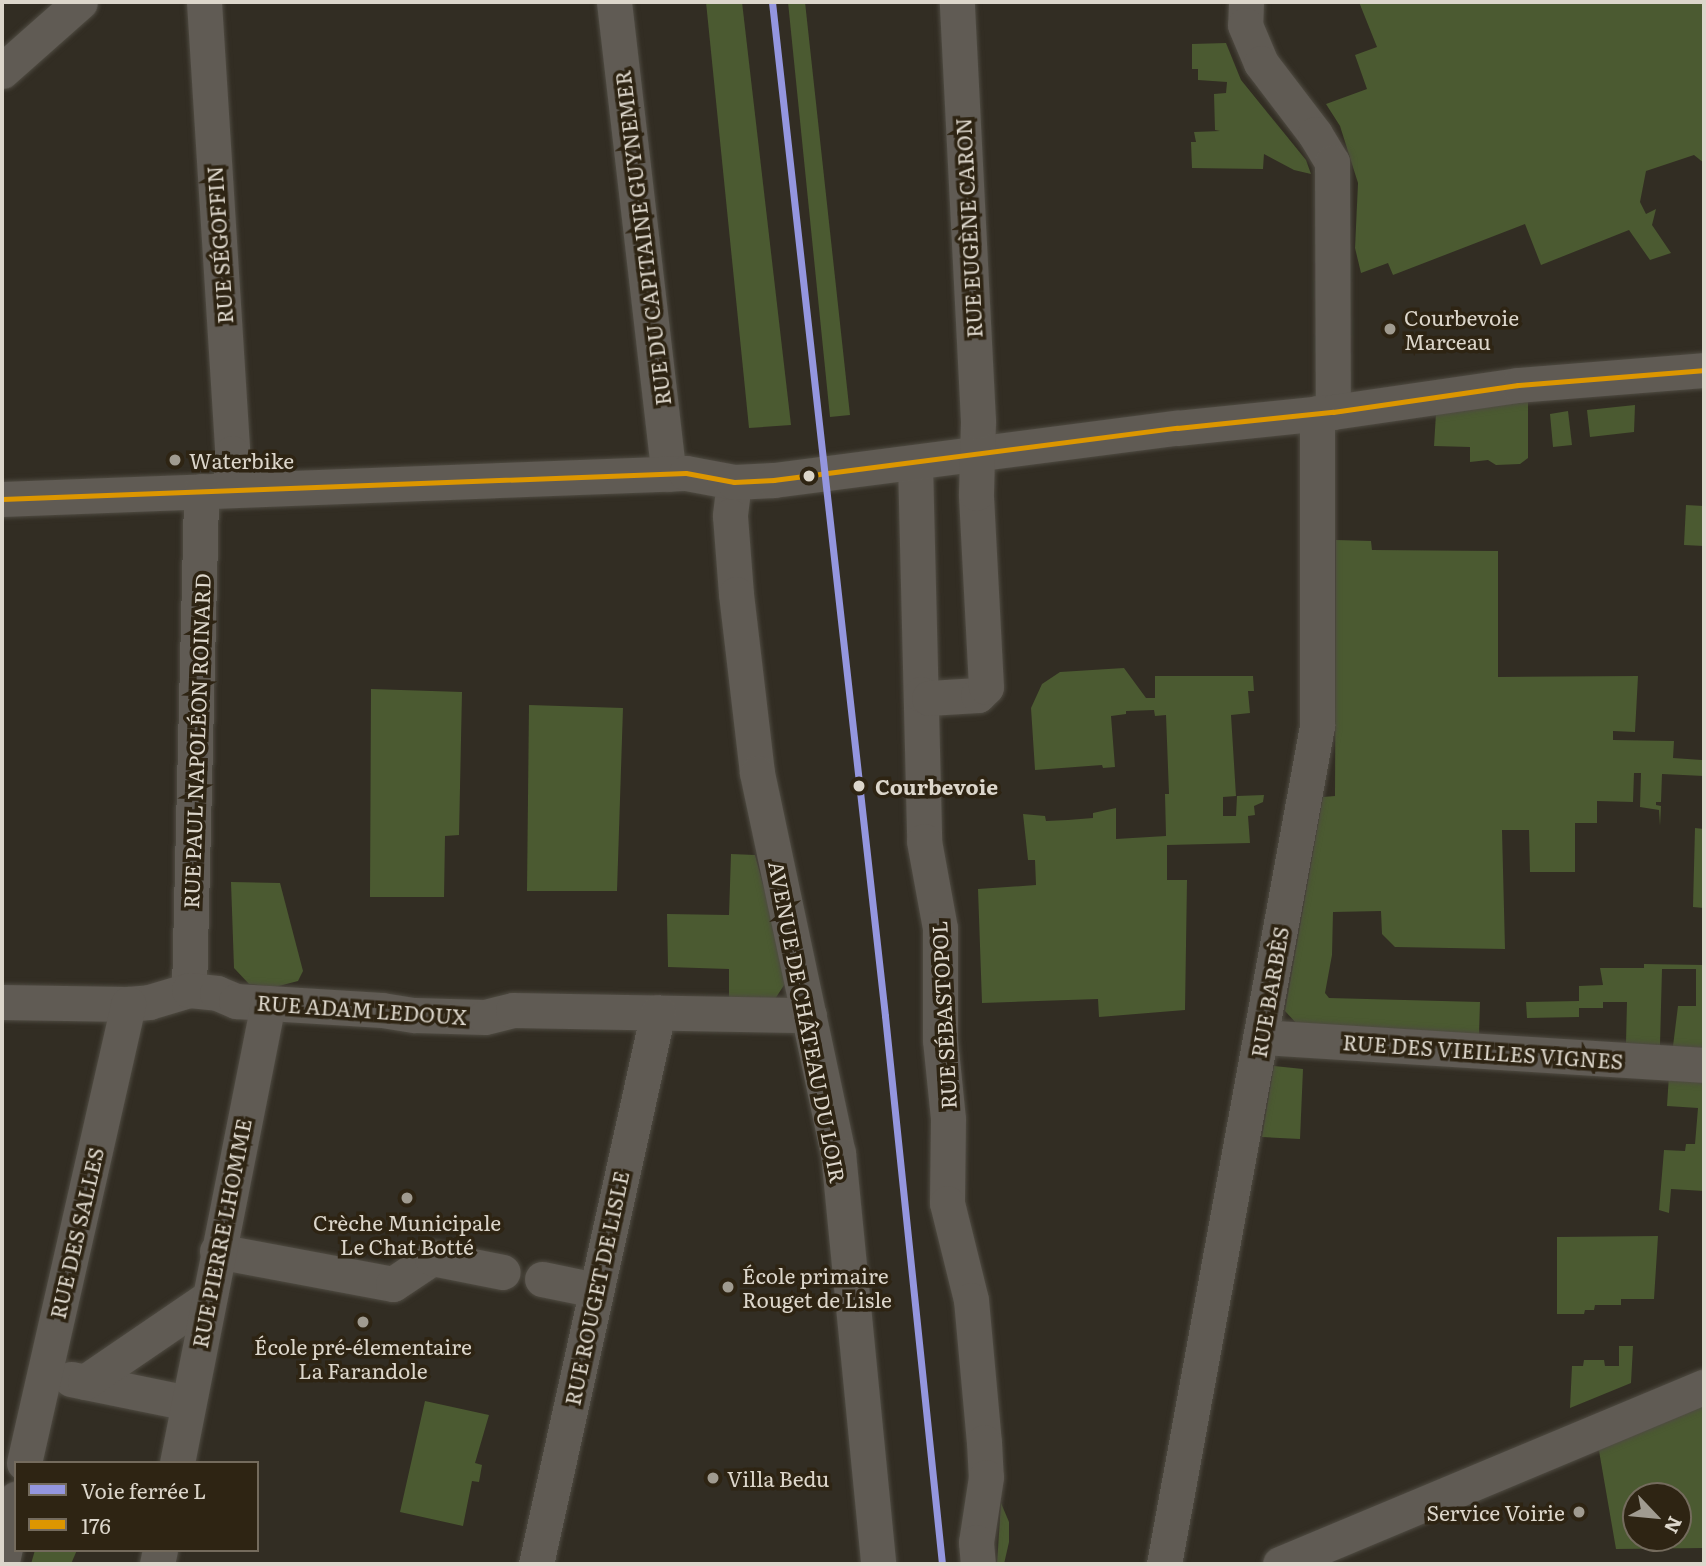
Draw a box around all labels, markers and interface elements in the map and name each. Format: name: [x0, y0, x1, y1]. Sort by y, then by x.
street label: RUE DU CAPITAINE GUYNEMER: [609, 69, 675, 407]
street label: RUE EUGÈNE CARON: [950, 117, 986, 339]
street label: RUE SÉGOFFIN: [201, 165, 237, 325]
place label: Courbevoie Marceau: [1404, 304, 1519, 354]
marker: Courbevoie Marceau: [1382, 321, 1398, 337]
place label: Waterbike: [189, 447, 294, 473]
marker: Waterbike: [167, 452, 183, 468]
unlabelled marker: [802, 469, 816, 483]
street label: RUE PAUL NAPOLÉON ROINARD: [178, 573, 214, 909]
place label: Courbevoie: [875, 773, 998, 799]
marker: Courbevoie: [849, 776, 869, 796]
street label: AVENUE DE CHÂTEAU DU LOIR: [764, 859, 852, 1185]
street label: RUE SÉBASTOPOL: [925, 920, 961, 1110]
street label: RUE BARBÈS: [1245, 925, 1293, 1059]
street label: RUE ADAM LEDOUX: [256, 989, 468, 1029]
street label: RUE DES VIEILLES VIGNES: [1342, 1029, 1624, 1073]
street label: RUE PIERRE LHOMME: [186, 1116, 256, 1350]
street label: RUE DES SALLES: [44, 1145, 108, 1321]
street label: RUE ROUGET DE LISLE: [559, 1168, 633, 1408]
marker: Crèche Municipale Le Chat Botté: [399, 1190, 415, 1206]
place label: Crèche Municipale Le Chat Botté: [313, 1209, 501, 1259]
place label: École primaire Rouget de Lisle: [742, 1262, 892, 1312]
marker: École primaire Rouget de Lisle: [720, 1279, 736, 1295]
marker: École pré-élementaire La Farandole: [355, 1314, 371, 1330]
place label: École pré-élementaire La Farandole: [254, 1333, 472, 1383]
legend: [14, 1461, 259, 1552]
place label: Villa Bedu: [727, 1465, 829, 1491]
marker: Villa Bedu: [705, 1470, 721, 1486]
text: Voie ferrée L: [81, 1474, 206, 1505]
north arrow: [1622, 1482, 1692, 1552]
place label: Service Voirie: [1426, 1499, 1565, 1525]
marker: Service Voirie: [1571, 1504, 1587, 1520]
text: 176: [81, 1509, 111, 1540]
text: N: [1658, 1512, 1690, 1539]

